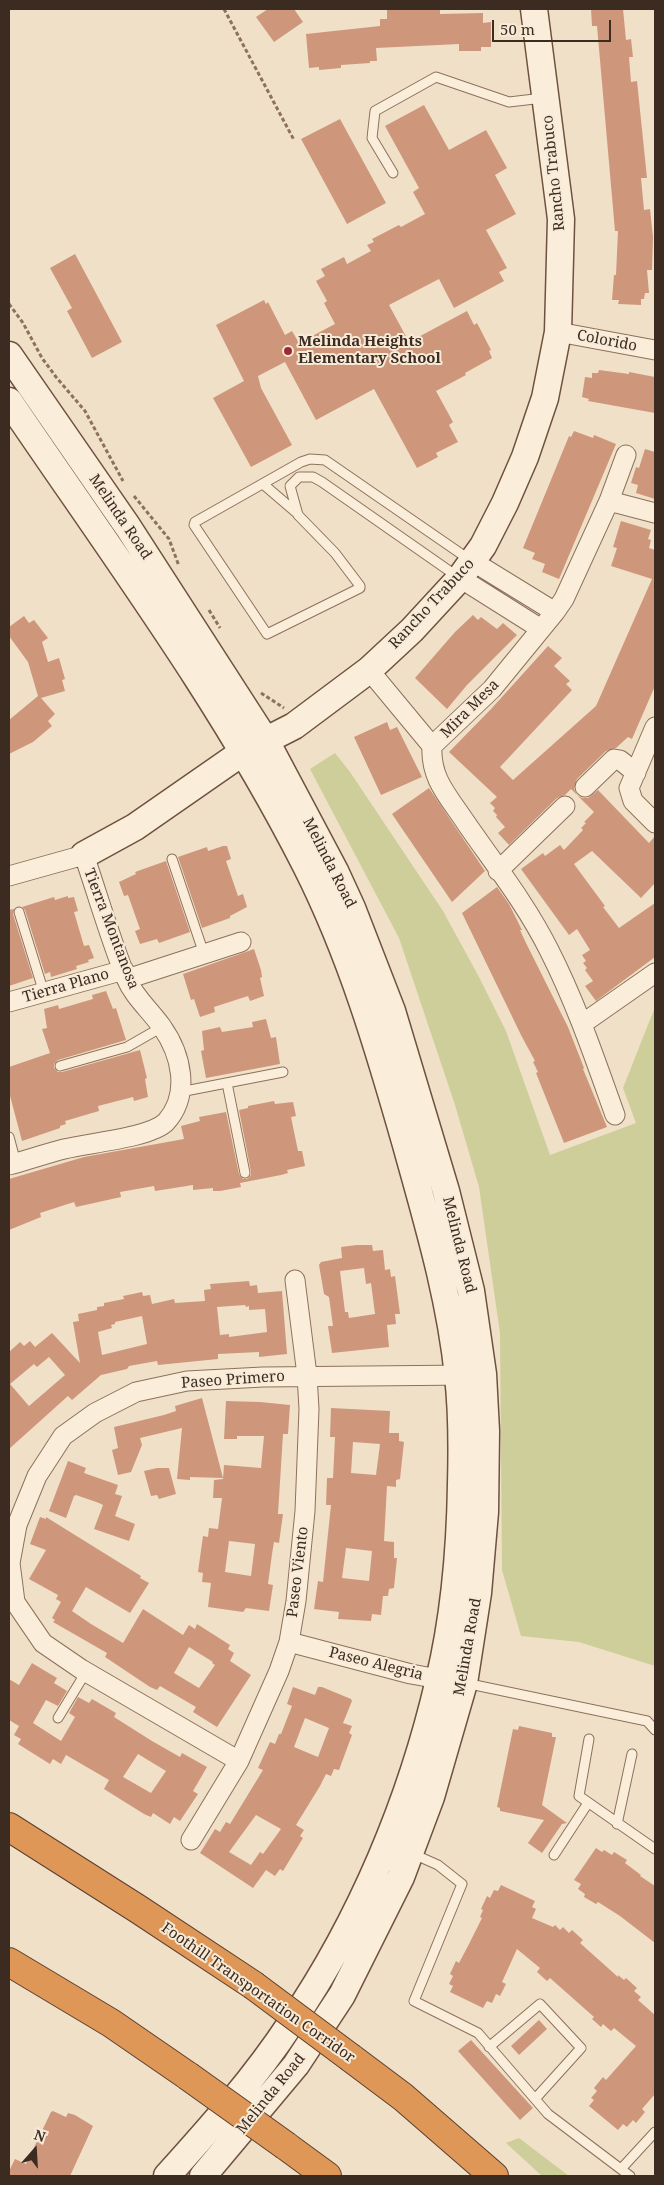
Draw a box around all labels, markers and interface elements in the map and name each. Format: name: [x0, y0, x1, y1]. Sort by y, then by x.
scale bar: [494, 10, 613, 42]
text: 50 m: [500, 19, 535, 39]
street label: Rancho Trabuco: [539, 114, 569, 232]
street label: Colorido: [575, 326, 639, 356]
place label: Melinda Heights Elementary School: [298, 333, 441, 368]
marker: Melinda Heights Elementary School: [282, 345, 294, 357]
street label: Melinda Road: [85, 471, 155, 563]
street label: Rancho Trabuco: [386, 555, 478, 653]
street label: Mira Mesa: [437, 676, 503, 742]
street label: Melinda Road: [299, 815, 359, 911]
street label: Tierra Montanosa: [80, 866, 142, 992]
street label: Tierra Plano: [21, 965, 111, 1007]
street label: Melinda Road: [438, 1195, 480, 1295]
street label: Paseo Primero: [181, 1367, 285, 1393]
street label: Paseo Viento: [283, 1526, 313, 1618]
street label: Melinda Road: [451, 1597, 485, 1697]
street label: Paseo Alegria: [327, 1644, 425, 1684]
street label: Foothill Transportation Corridor: [158, 1919, 358, 2067]
street label: Melinda Road: [233, 2050, 309, 2138]
north arrow: [10, 2125, 60, 2175]
text: N: [32, 2125, 48, 2146]

